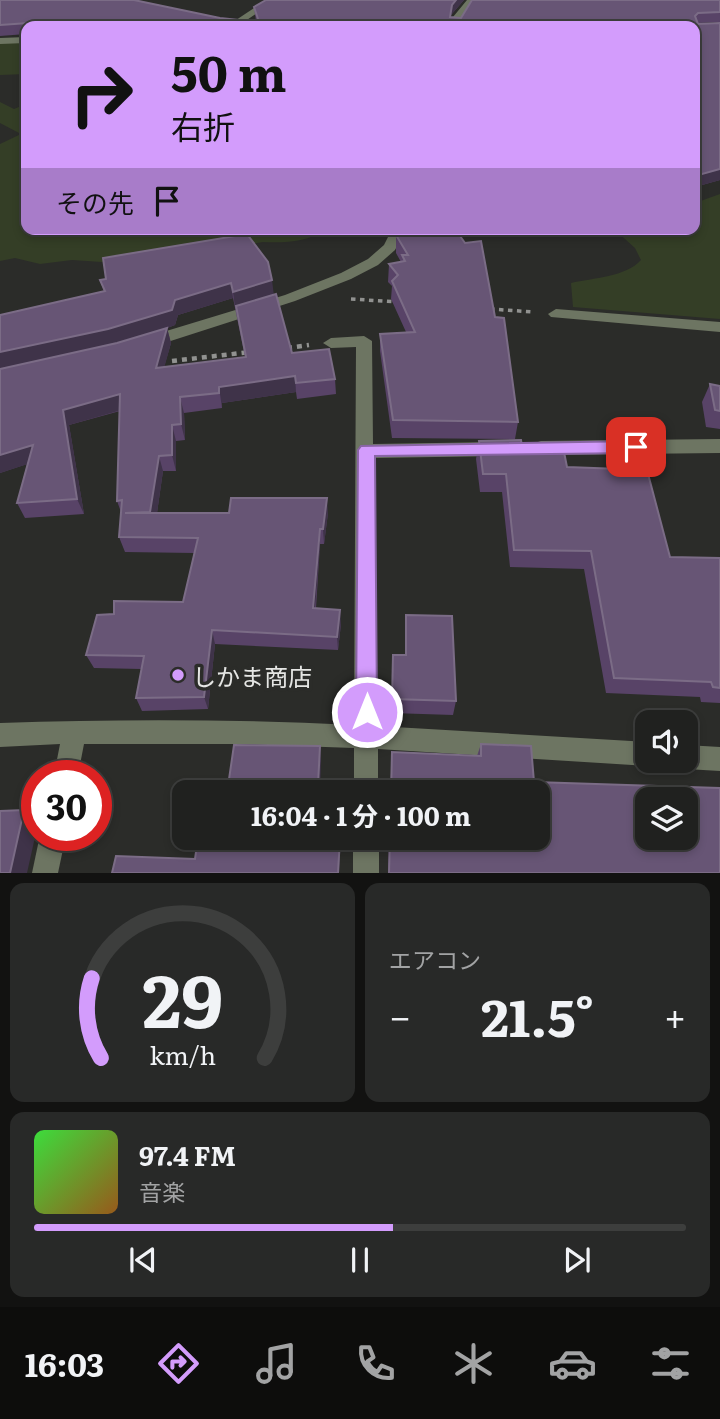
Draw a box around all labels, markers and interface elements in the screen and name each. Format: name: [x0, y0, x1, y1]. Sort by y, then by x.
text: 50 m: [171, 34, 287, 107]
icon: right: [56, 49, 147, 140]
text: 右折: [171, 101, 235, 149]
text: その先: [56, 182, 134, 221]
icon: arrive: [148, 182, 186, 220]
pin: [606, 417, 666, 477]
icon: arrive: [617, 428, 655, 466]
place label: しかま商店: [192, 658, 312, 693]
marker: しかま商店: [170, 667, 186, 683]
position arrow: [330, 675, 404, 749]
map controls: [635, 710, 698, 850]
button: sound: [635, 710, 698, 773]
speed limit sign: 30: [21, 760, 112, 851]
button: layers: [635, 787, 698, 850]
text: 16:04 · 1 分 · 100 m: [251, 795, 471, 834]
text: エアコン: [389, 942, 481, 976]
text: 29: [142, 943, 223, 1051]
text: 21.5°: [481, 976, 594, 1053]
text: −: [389, 986, 411, 1043]
text: +: [664, 986, 686, 1043]
text: km/h: [149, 1036, 216, 1073]
text: 97.4 FM: [139, 1135, 236, 1174]
text: 音楽: [139, 1174, 185, 1208]
icon: previous: [124, 1241, 162, 1279]
icon: pause: [341, 1241, 379, 1279]
icon: next: [558, 1241, 596, 1279]
text: 16:03: [25, 1339, 104, 1387]
icon: directions: [154, 1339, 203, 1388]
icon: music: [252, 1339, 301, 1388]
icon: phone: [351, 1339, 400, 1388]
icon: climate: [449, 1339, 498, 1388]
icon: car: [548, 1339, 597, 1388]
icon: filters: [646, 1339, 695, 1388]

